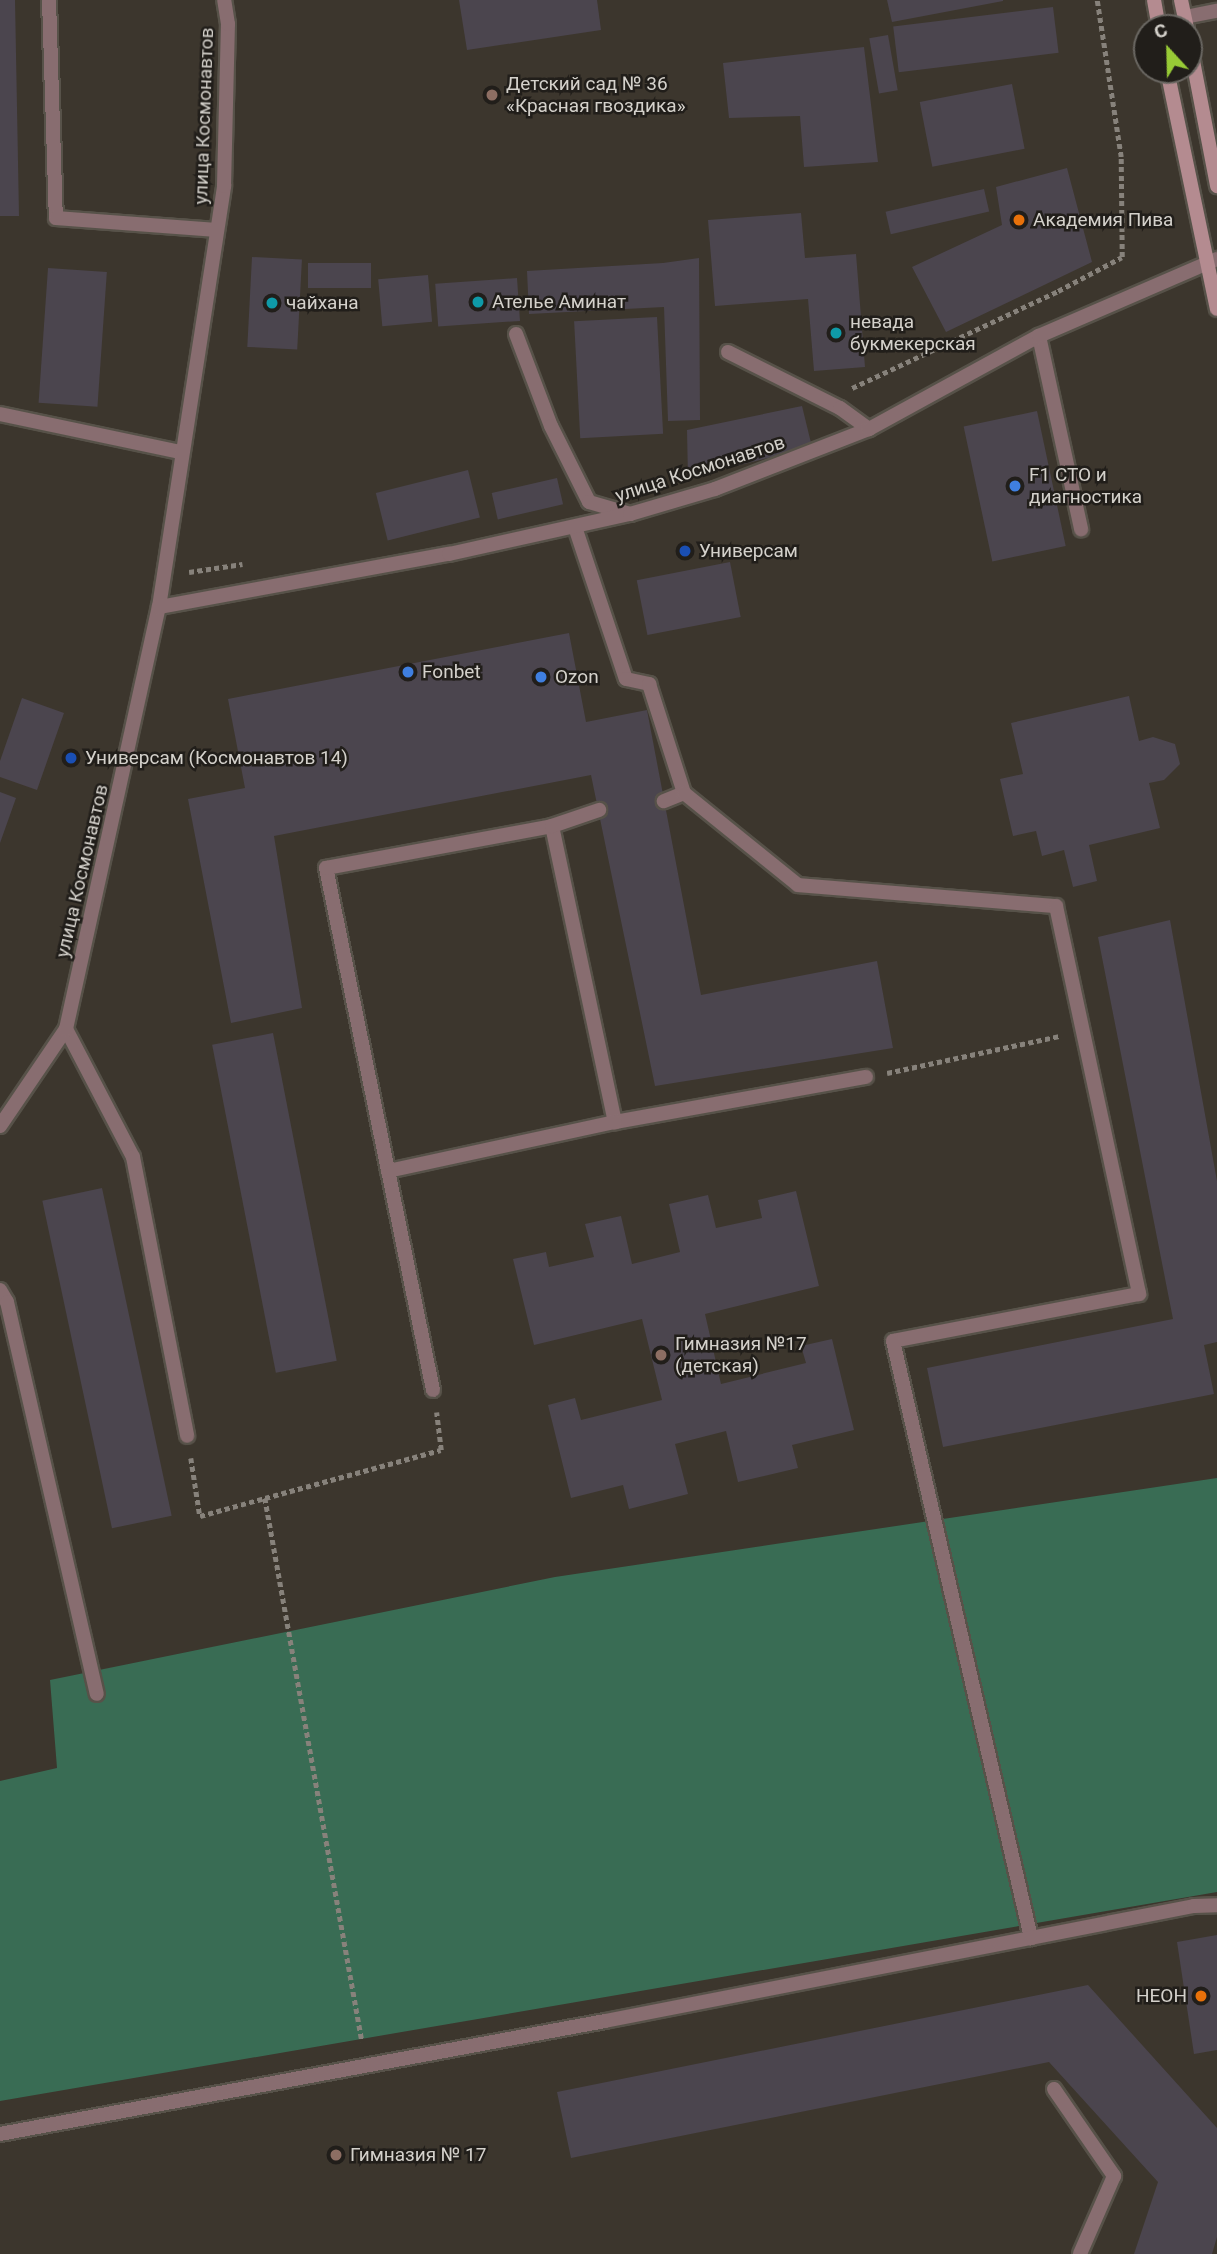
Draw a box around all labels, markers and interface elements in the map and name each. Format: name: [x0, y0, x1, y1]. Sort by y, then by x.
north arrow: [1133, 14, 1203, 84]
text: С: [1151, 18, 1171, 44]
street label: улица Космонавтов: [190, 27, 218, 205]
place label: Детский сад № 36 «Красная гвоздика»: [506, 73, 686, 117]
marker: Детский сад № 36 «Красная гвоздика»: [484, 87, 500, 103]
place label: Академия Пива: [1033, 209, 1173, 231]
marker: Академия Пива: [1011, 212, 1027, 228]
place label: Ателье Аминат: [492, 291, 626, 313]
place label: чайхана: [286, 292, 359, 314]
marker: Ателье Аминат: [470, 294, 486, 310]
marker: чайхана: [264, 295, 280, 311]
place label: невада букмекерская: [850, 311, 976, 355]
marker: невада букмекерская: [828, 325, 844, 341]
street label: улица Космонавтов: [612, 431, 788, 507]
place label: F1 СТО и диагностика: [1029, 464, 1142, 508]
marker: F1 СТО и диагностика: [1007, 478, 1023, 494]
place label: Универсам: [699, 540, 798, 562]
marker: Универсам: [677, 543, 693, 559]
place label: Fonbet: [422, 661, 481, 683]
marker: Fonbet: [400, 664, 416, 680]
place label: Ozon: [555, 666, 599, 688]
marker: Ozon: [533, 669, 549, 685]
place label: Универсам (Космонавтов 14): [85, 747, 348, 769]
marker: Универсам (Космонавтов 14): [63, 750, 79, 766]
street label: улица Космонавтов: [51, 782, 113, 960]
place label: Гимназия №17 (детская): [675, 1333, 807, 1377]
marker: Гимназия №17 (детская): [653, 1347, 669, 1363]
place label: НЕОН: [1136, 1985, 1187, 2007]
marker: НЕОН: [1193, 1988, 1209, 2004]
place label: Гимназия № 17: [350, 2144, 486, 2166]
marker: Гимназия № 17: [328, 2147, 344, 2163]

